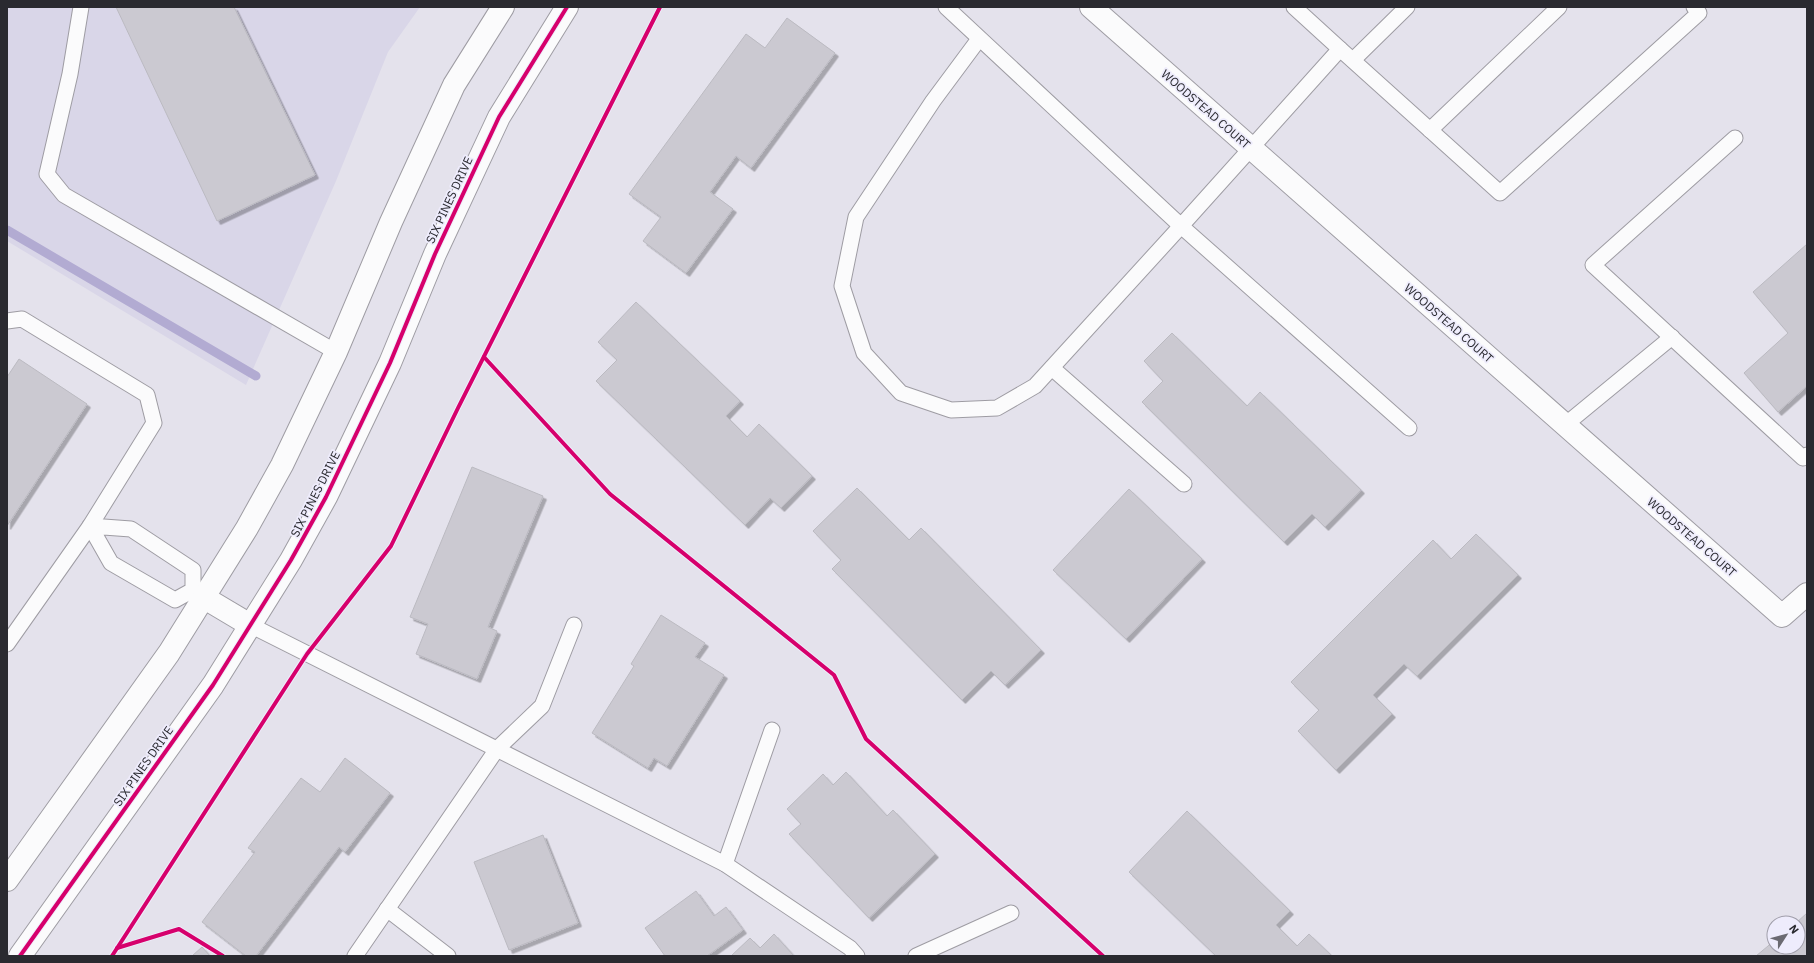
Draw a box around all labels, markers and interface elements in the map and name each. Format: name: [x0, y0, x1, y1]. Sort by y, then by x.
street label: WOODSTEAD COURT: [1158, 66, 1254, 152]
street label: SIX PINES DRIVE: [422, 154, 476, 246]
street label: WOODSTEAD COURT: [1401, 280, 1497, 366]
street label: SIX PINES DRIVE: [287, 449, 343, 539]
street label: WOODSTEAD COURT: [1644, 494, 1740, 580]
street label: SIX PINES DRIVE: [110, 723, 176, 809]
north arrow: [1766, 915, 1806, 955]
text: N: [1786, 922, 1802, 936]

